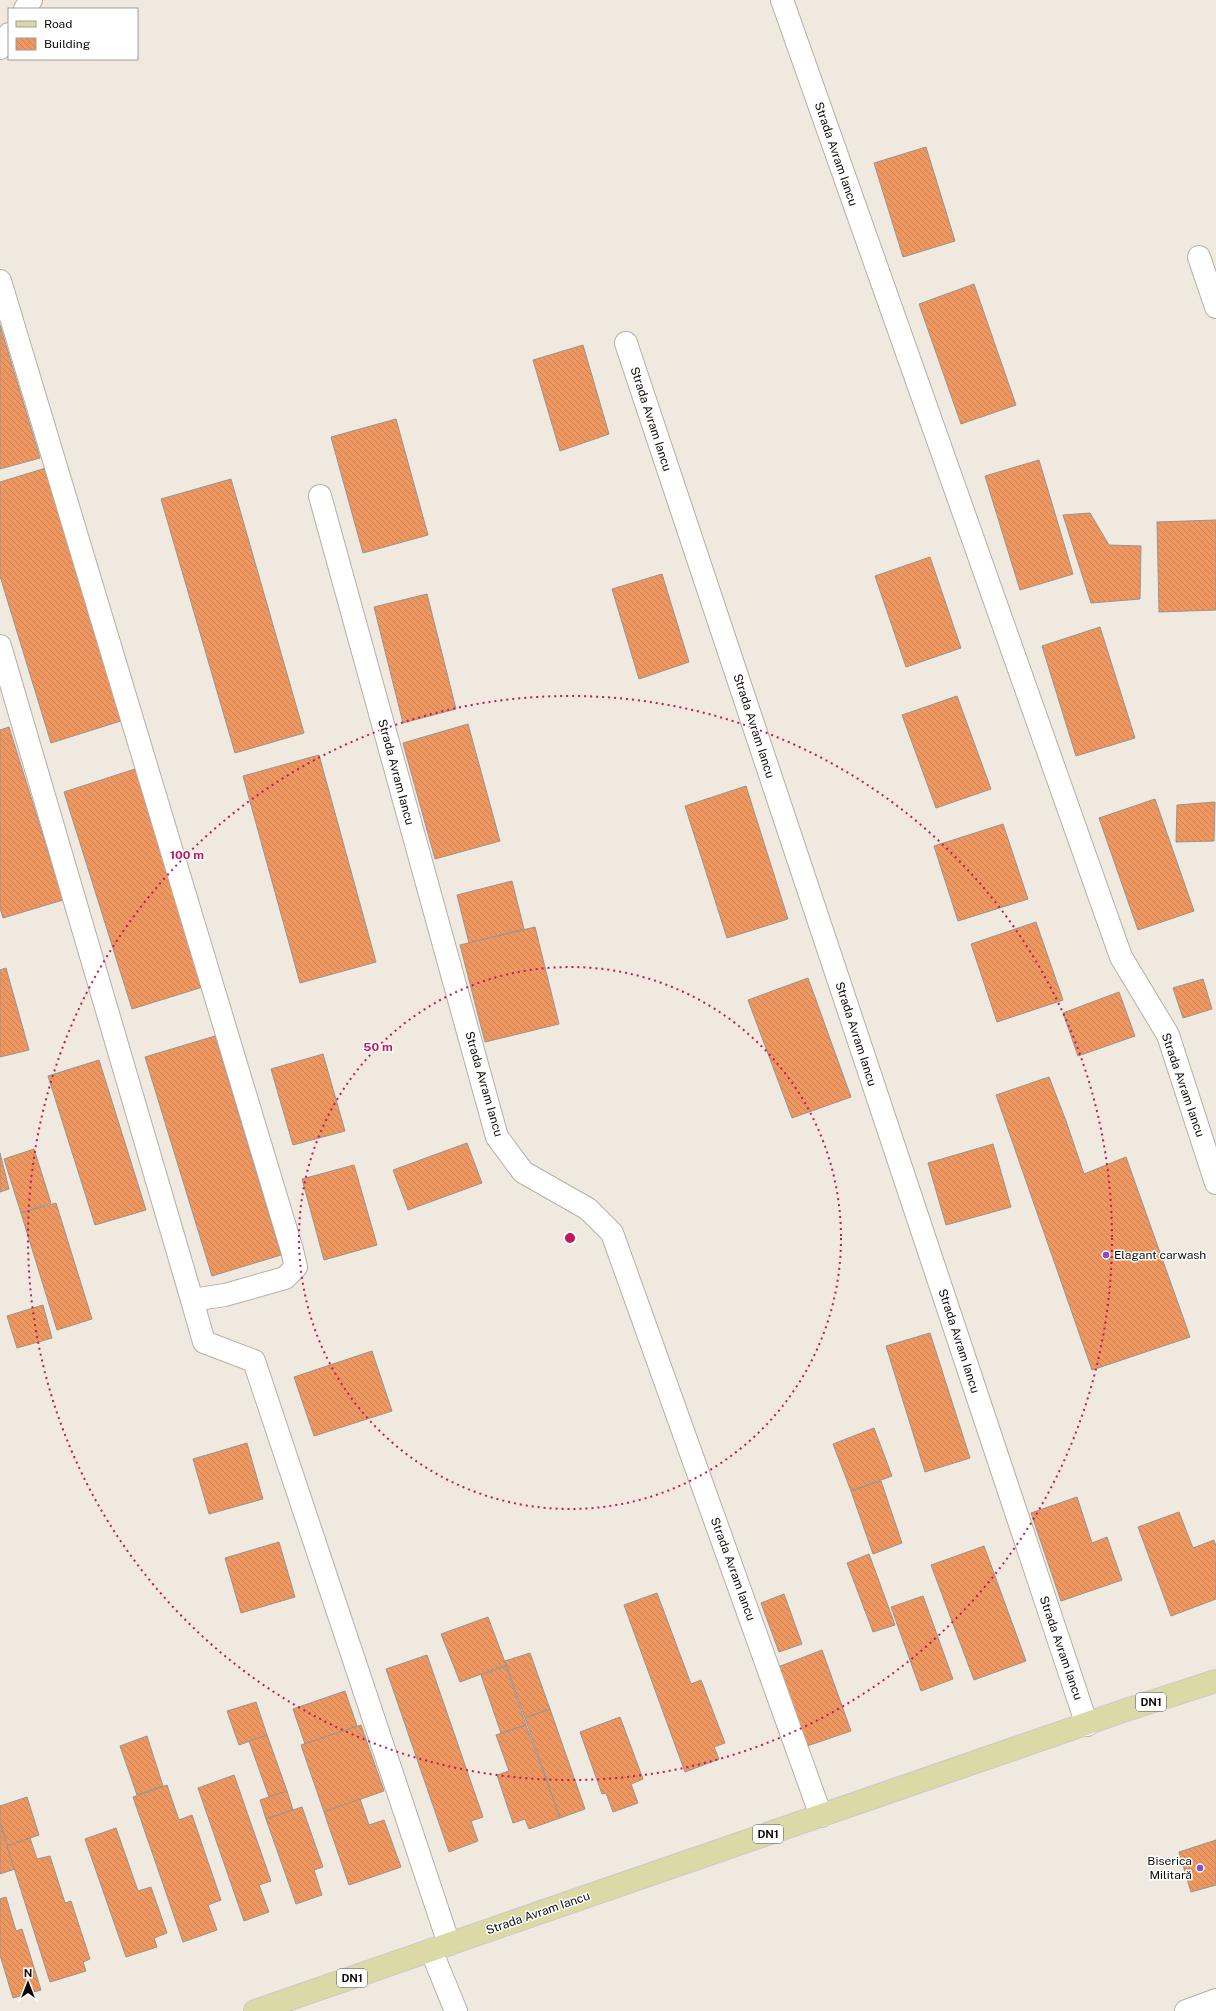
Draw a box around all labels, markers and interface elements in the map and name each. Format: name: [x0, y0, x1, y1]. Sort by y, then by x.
legend: [8, 8, 138, 60]
text: Road: [44, 17, 72, 31]
text: Building: [44, 37, 90, 51]
street label: Strada Avram Iancu: [812, 100, 860, 208]
street label: Strada Avram Iancu: [628, 365, 674, 473]
street label: Strada Avram Iancu: [731, 672, 777, 780]
street label: Strada Avram Iancu: [375, 718, 417, 826]
text: 100 m: [170, 848, 204, 862]
street label: Strada Avram Iancu: [833, 980, 879, 1088]
street label: Strada Avram Iancu: [462, 1030, 506, 1138]
street label: Strada Avram Iancu: [1159, 1031, 1207, 1139]
text: 50 m: [363, 1040, 393, 1054]
centre of rings: [563, 1231, 577, 1245]
place label: Elagant carwash: [1114, 1248, 1206, 1262]
marker: Elagant carwash: [1101, 1250, 1111, 1260]
street label: Strada Avram Iancu: [936, 1287, 982, 1395]
street label: Strada Avram Iancu: [708, 1515, 758, 1623]
street label: Strada Avram Iancu: [1037, 1594, 1085, 1702]
road number: DN1: [1136, 1693, 1166, 1711]
road number: DN1: [753, 1825, 783, 1843]
place label: Biserica Militară: [1147, 1854, 1192, 1882]
marker: Biserica Militară: [1195, 1863, 1205, 1873]
street label: Strada Avram Iancu: [484, 1889, 592, 1937]
north arrow: [8, 1963, 48, 2003]
text: N: [24, 1967, 32, 1979]
road number: DN1: [337, 1969, 367, 1987]

